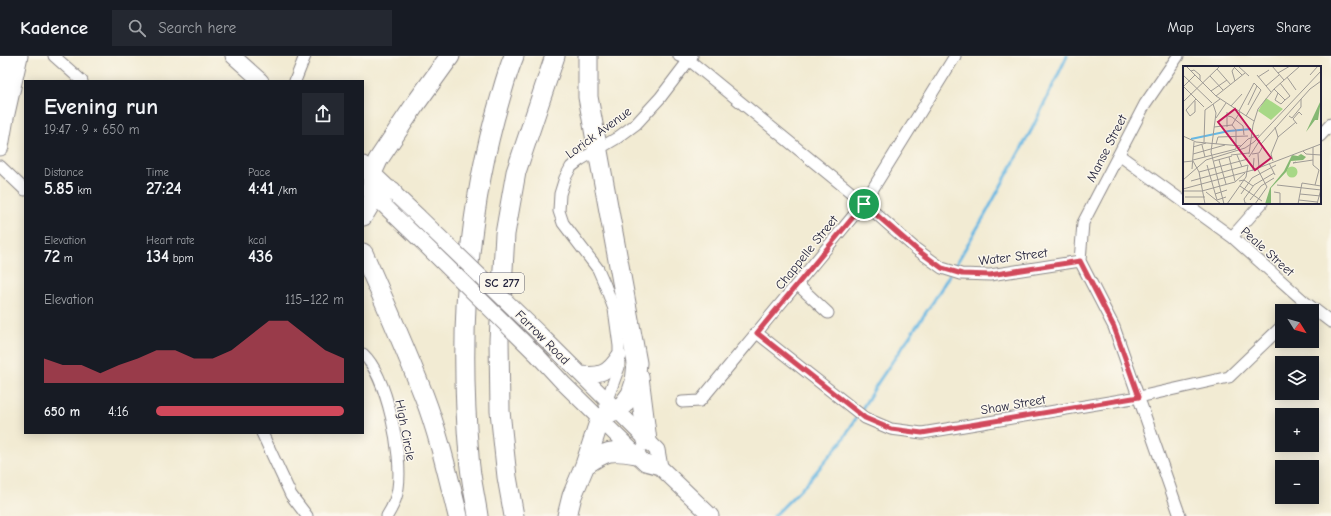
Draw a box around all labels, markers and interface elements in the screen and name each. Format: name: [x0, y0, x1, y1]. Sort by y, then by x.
search box: [112, 10, 392, 46]
text: Kadence: [20, 17, 88, 39]
icon: search: [126, 17, 148, 39]
text: Search here: [158, 19, 236, 37]
text: Map: [1167, 19, 1194, 36]
text: Layers: [1216, 19, 1254, 36]
text: Share: [1276, 19, 1311, 36]
inset map: [1183, 66, 1321, 204]
button: share: [302, 93, 344, 135]
text: Evening run: [44, 94, 158, 120]
street label: Lorick Avenue: [562, 103, 635, 161]
street label: Manse Street: [1083, 111, 1130, 184]
text: 19:47 · 9 × 650 m: [44, 122, 139, 137]
text: Distance: [44, 166, 83, 179]
text: Time: [146, 166, 169, 179]
text: Pace: [248, 166, 270, 179]
text: 5.85: [44, 179, 74, 198]
text: 27:24: [146, 179, 181, 198]
text: 4:41: [248, 179, 274, 198]
text: km: [74, 184, 92, 197]
text: /km: [274, 184, 297, 197]
pin: [847, 187, 881, 221]
icon: arrive: [853, 193, 875, 215]
street label: Chappelle Street: [772, 211, 842, 292]
street label: Peale Street: [1238, 224, 1298, 280]
text: Elevation: [44, 234, 86, 247]
text: Heart rate: [146, 234, 195, 247]
text: kcal: [248, 234, 266, 247]
street label: Water Street: [978, 245, 1049, 268]
text: 72: [44, 247, 60, 266]
text: 134: [146, 247, 169, 266]
text: 436: [248, 247, 273, 266]
text: m: [60, 252, 73, 265]
text: bpm: [169, 252, 194, 265]
road number: SC 277: [480, 273, 524, 293]
text: Elevation: [44, 292, 94, 307]
text: 115–122 m: [285, 292, 344, 307]
north arrow: [1275, 304, 1319, 348]
map controls: [1275, 304, 1319, 504]
street label: Farrow Road: [512, 307, 573, 368]
button: layers: [1275, 356, 1319, 400]
street label: Shaw Street: [980, 391, 1048, 418]
street label: High Circle: [392, 398, 419, 462]
text: 650 m: [44, 404, 80, 419]
text: 4:16: [108, 404, 129, 419]
button: +: [1275, 408, 1319, 452]
button: −: [1275, 460, 1319, 504]

